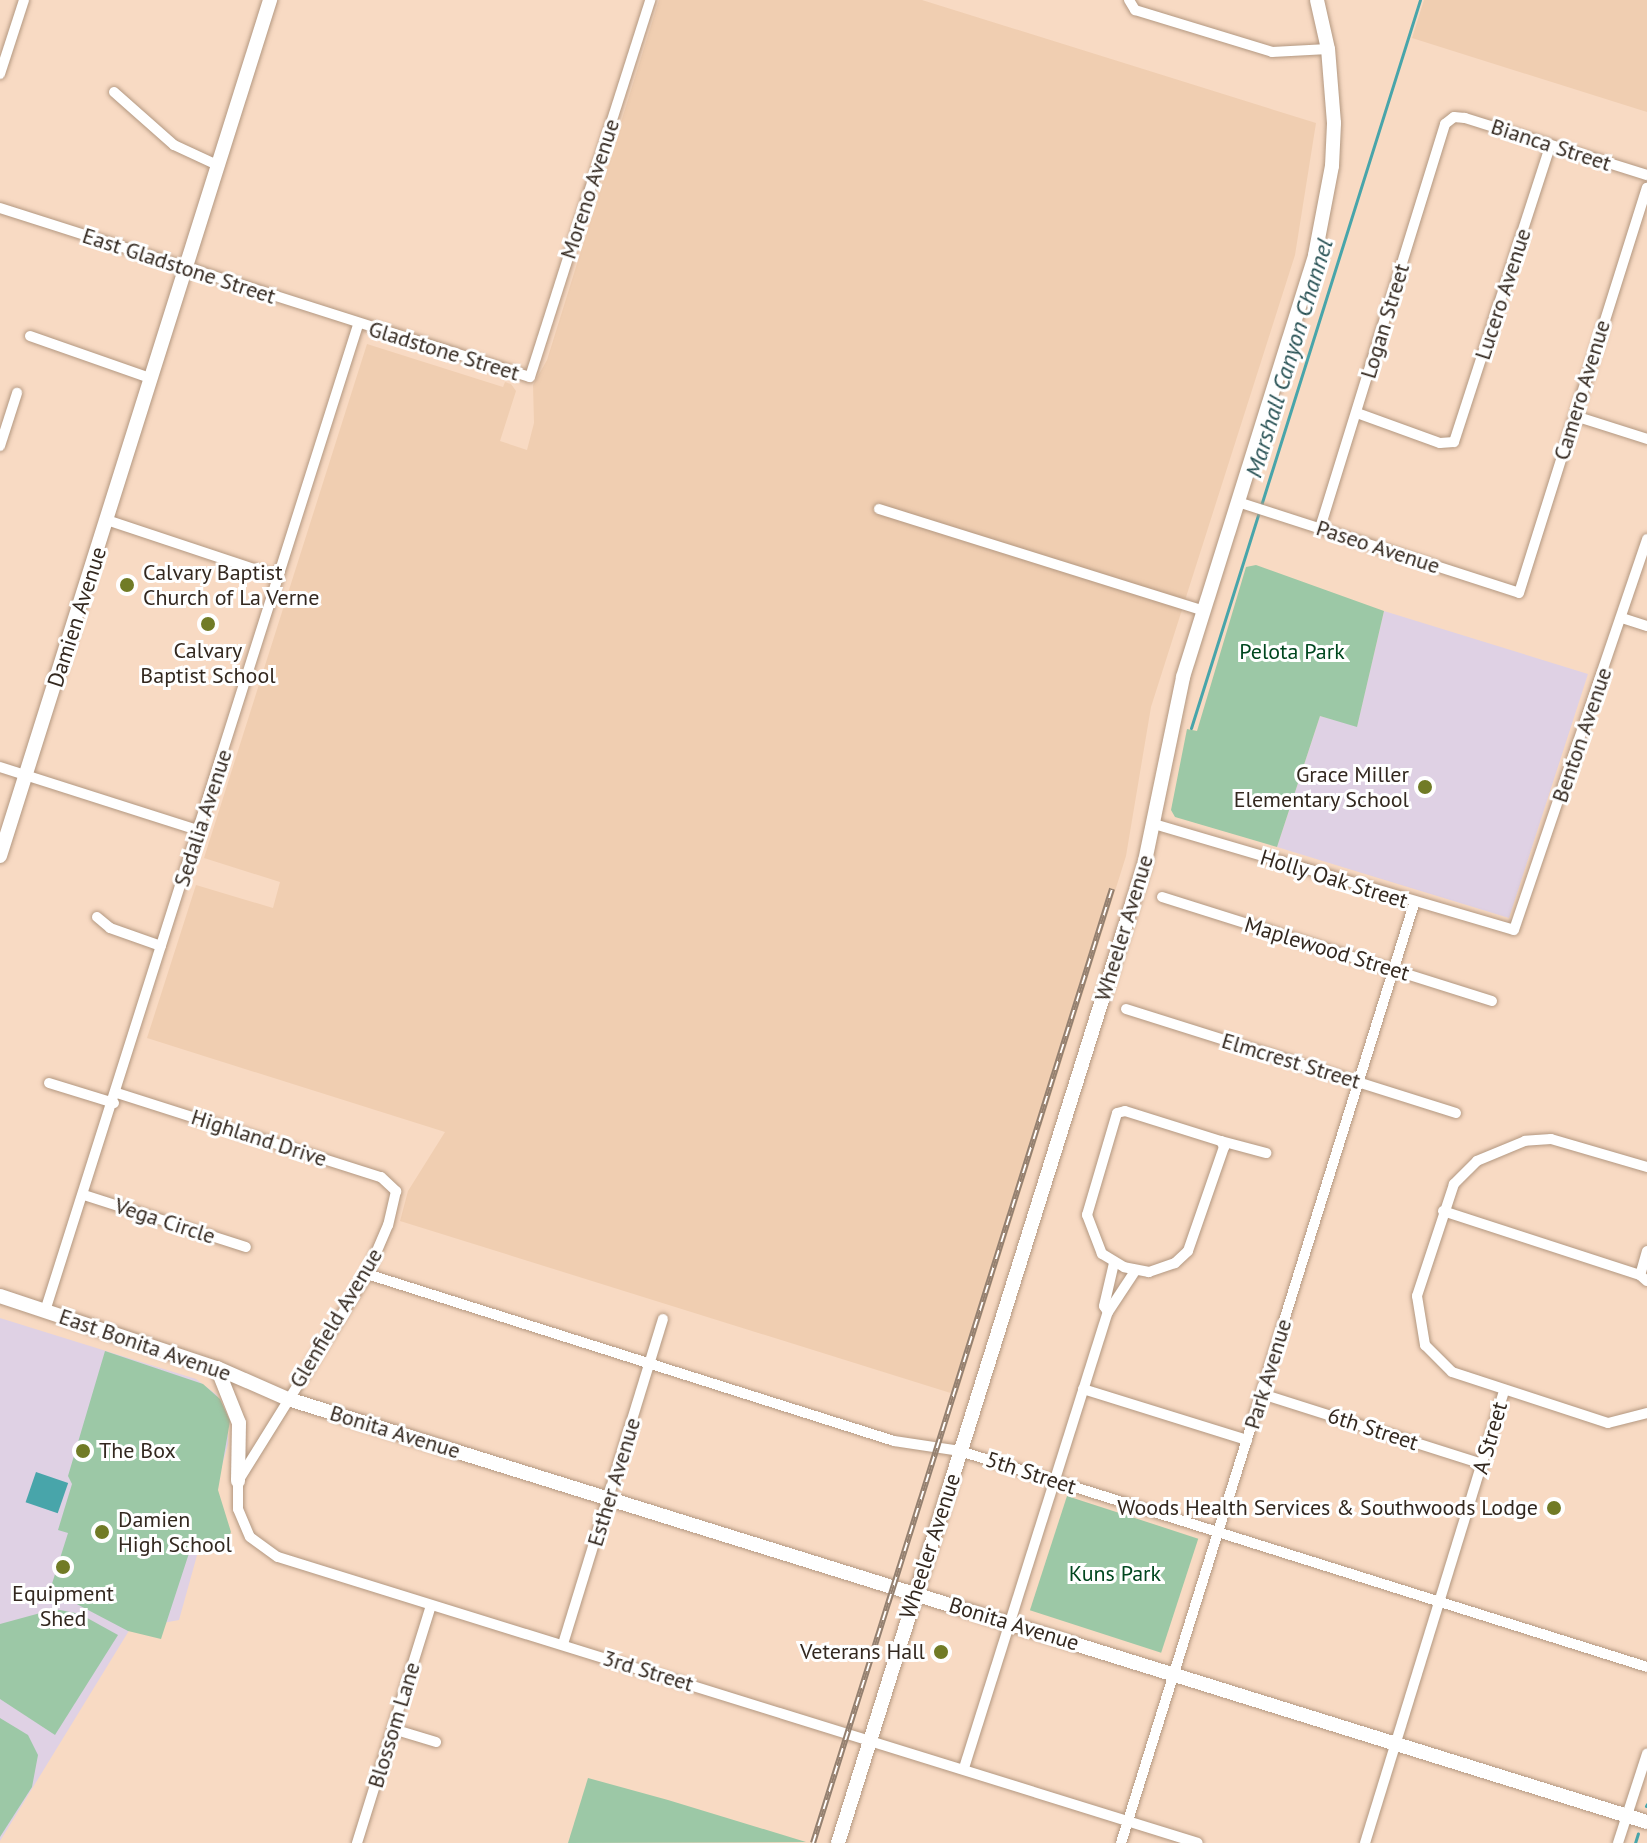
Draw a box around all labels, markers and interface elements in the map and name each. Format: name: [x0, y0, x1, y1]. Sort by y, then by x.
street label: Bianca Street: [1488, 113, 1614, 177]
street label: Moreno Avenue: [555, 115, 625, 263]
street label: East Gladstone Street: [79, 222, 279, 310]
street label: Lucero Avenue: [1469, 225, 1537, 363]
water label: Marshall Canyon Channel: [1239, 235, 1339, 481]
street label: Logan Street: [1355, 260, 1415, 382]
street label: Gladstone Street: [365, 316, 523, 386]
street label: Camero Avenue: [1548, 316, 1616, 464]
street label: Paseo Avenue: [1313, 515, 1443, 579]
street label: Damien Avenue: [42, 543, 112, 691]
place label: Calvary Baptist Church of La Verne: [143, 559, 320, 610]
marker: Calvary Baptist Church of La Verne: [118, 576, 136, 594]
marker: Calvary Baptist School: [199, 615, 217, 633]
place label: Calvary Baptist School: [140, 637, 276, 688]
park label: Pelota Park: [1239, 639, 1345, 665]
street label: Benton Avenue: [1546, 664, 1618, 806]
street label: Sedalia Avenue: [168, 746, 238, 890]
place label: Grace Miller Elementary School: [1233, 761, 1409, 812]
marker: Grace Miller Elementary School: [1416, 778, 1434, 796]
street label: Holly Oak Street: [1256, 844, 1412, 914]
street label: Wheeler Avenue: [1089, 851, 1159, 1005]
street label: Maplewood Street: [1241, 911, 1413, 987]
street label: Elmcrest Street: [1219, 1027, 1363, 1095]
street label: Highland Drive: [188, 1104, 330, 1172]
street label: Vega Circle: [111, 1192, 219, 1250]
street label: Glenfield Avenue: [284, 1243, 388, 1393]
street label: East Bonita Avenue: [55, 1303, 235, 1387]
street label: Park Avenue: [1239, 1315, 1297, 1433]
street label: A Street: [1467, 1398, 1513, 1478]
street label: Bonita Avenue: [326, 1400, 464, 1464]
street label: 6th Street: [1324, 1402, 1422, 1456]
street label: Esther Avenue: [582, 1414, 646, 1550]
place label: The Box: [99, 1438, 176, 1464]
marker: The Box: [74, 1442, 92, 1460]
street label: 5th Street: [982, 1446, 1080, 1500]
street label: Wheeler Avenue: [894, 1470, 966, 1622]
place label: Woods Health Services & Southwoods Lodge: [1117, 1495, 1538, 1521]
marker: Woods Health Services & Southwoods Lodge: [1545, 1499, 1563, 1517]
place label: Damien High School: [118, 1506, 232, 1558]
marker: Damien High School: [93, 1523, 111, 1541]
marker: Equipment Shed: [54, 1558, 72, 1576]
park label: Kuns Park: [1069, 1561, 1161, 1587]
place label: Equipment Shed: [12, 1580, 114, 1632]
street label: Bonita Avenue: [945, 1592, 1083, 1656]
place label: Veterans Hall: [800, 1639, 925, 1665]
marker: Veterans Hall: [932, 1643, 950, 1661]
street label: 3rd Street: [599, 1645, 697, 1697]
street label: Blossom Lane: [362, 1659, 426, 1791]

